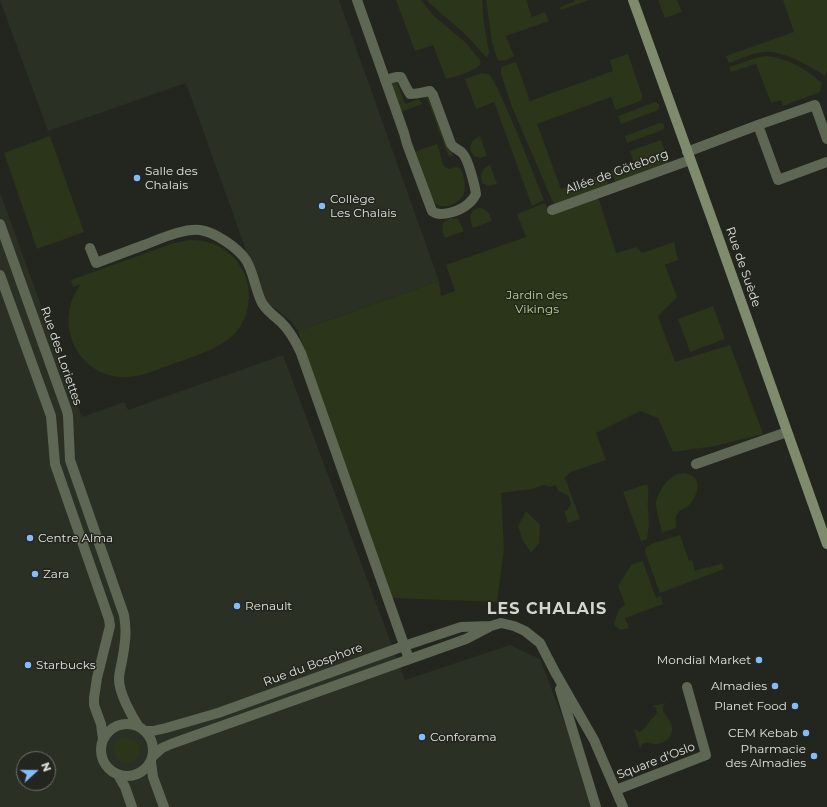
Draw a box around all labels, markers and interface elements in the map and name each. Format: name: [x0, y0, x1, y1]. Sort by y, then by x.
street label: Allée de Göteborg: [564, 147, 670, 197]
place label: Salle des Chalais: [145, 164, 198, 192]
marker: Salle des Chalais: [132, 173, 142, 183]
place label: Collège Les Chalais: [330, 192, 396, 220]
marker: Collège Les Chalais: [317, 201, 327, 211]
street label: Rue de Suède: [723, 225, 763, 309]
park label: Jardin des Vikings: [506, 288, 568, 316]
street label: Rue des Loriettes: [37, 305, 85, 407]
place label: Centre Alma: [38, 531, 113, 545]
marker: Centre Alma: [25, 533, 35, 543]
place label: Zara: [43, 567, 69, 581]
marker: Zara: [30, 569, 40, 579]
place label: Renault: [245, 599, 292, 613]
district label: LES CHALAIS: [487, 599, 607, 619]
marker: Renault: [232, 601, 242, 611]
street label: Rue du Bosphore: [261, 640, 365, 690]
place label: Mondial Market: [657, 653, 751, 667]
marker: Mondial Market: [754, 655, 764, 665]
place label: Starbucks: [36, 658, 96, 672]
marker: Starbucks: [23, 660, 33, 670]
place label: Almadies: [711, 679, 767, 693]
marker: Almadies: [770, 681, 780, 691]
place label: Planet Food: [714, 699, 787, 713]
marker: Planet Food: [790, 701, 800, 711]
place label: CEM Kebab: [728, 726, 798, 740]
marker: CEM Kebab: [801, 728, 811, 738]
place label: Conforama: [430, 730, 497, 744]
marker: Conforama: [417, 732, 427, 742]
street label: Square d'Oslo: [615, 739, 697, 783]
place label: Pharmacie des Almadies: [726, 742, 806, 770]
north arrow: [16, 751, 56, 791]
marker: Pharmacie des Almadies: [809, 751, 819, 761]
text: N: [38, 760, 54, 774]

